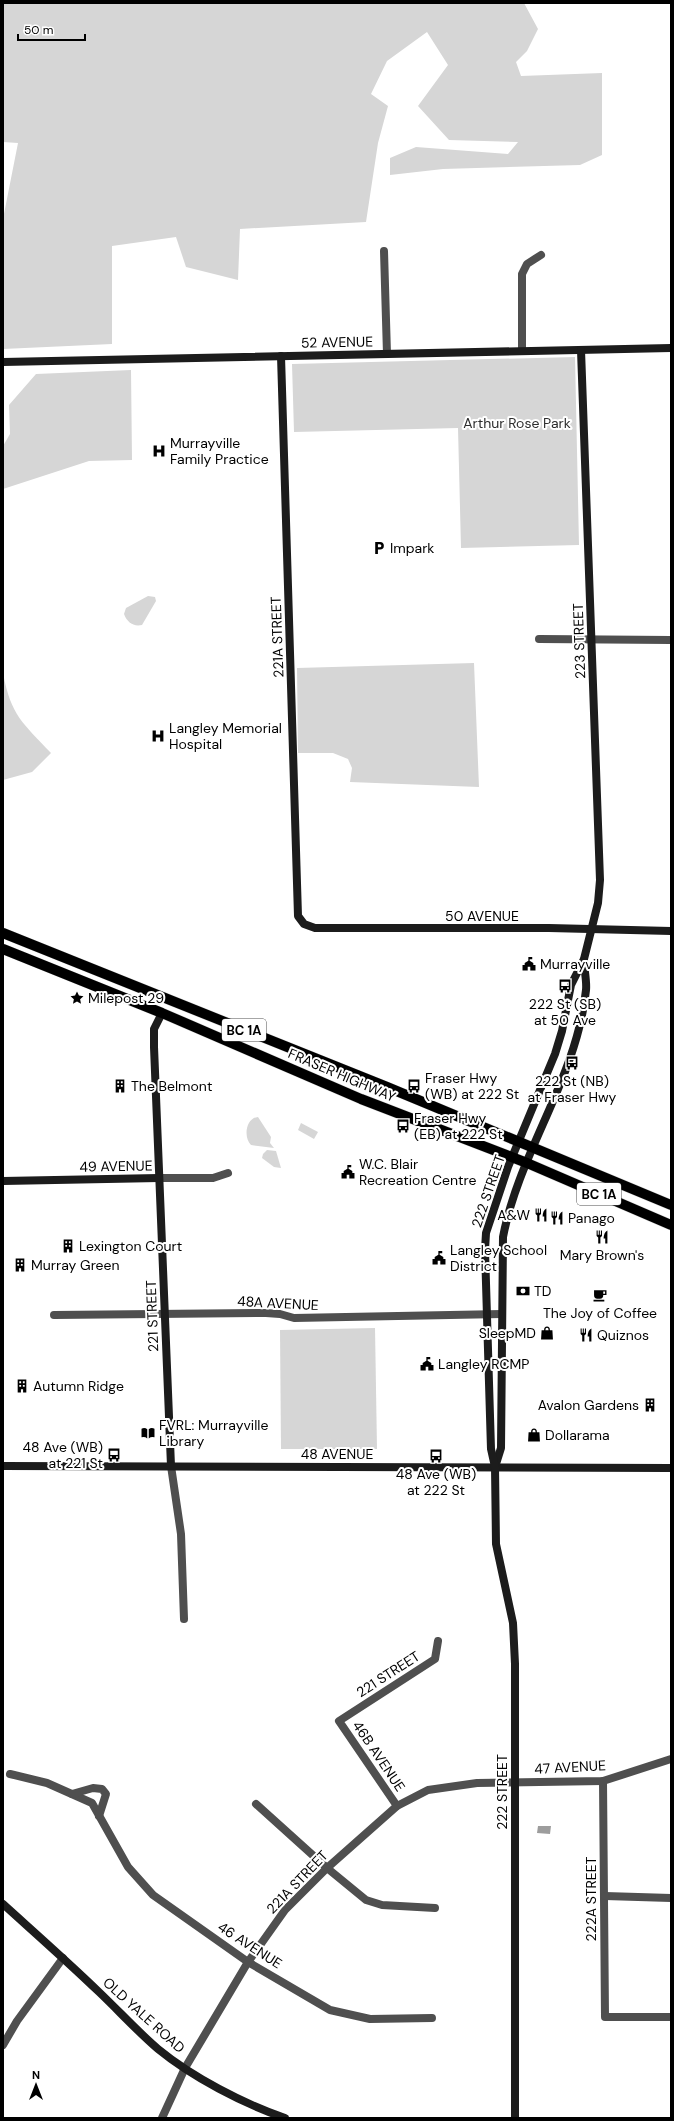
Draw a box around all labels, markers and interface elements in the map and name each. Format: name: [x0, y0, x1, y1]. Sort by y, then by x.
scale bar: [18, 16, 85, 42]
text: 50 m: [24, 22, 53, 38]
street label: 52 AVENUE: [301, 332, 373, 352]
park label: Arthur Rose Park: [463, 414, 571, 432]
place label: Murrayville Family Practice: [170, 434, 269, 468]
hospital icon: Murrayville Family Practice: [151, 443, 167, 459]
place label: Impark: [390, 539, 434, 557]
parking icon: Impark: [371, 540, 387, 556]
street label: 221A STREET: [267, 596, 287, 678]
street label: 223 STREET: [569, 603, 589, 679]
place label: Langley Memorial Hospital: [169, 719, 282, 753]
hospital icon: Langley Memorial Hospital: [150, 728, 166, 744]
street label: 50 AVENUE: [445, 907, 519, 925]
place label: Murrayville: [540, 955, 610, 973]
public building icon: Murrayville: [521, 956, 537, 972]
bus stop icon: 222 St (SB) at 50 Ave: [557, 978, 573, 994]
place label: Milepost 29: [88, 989, 164, 1007]
place icon: Milepost 29: [69, 990, 85, 1006]
place label: 222 St (SB) at 50 Ave: [529, 995, 601, 1029]
road number: BC 1A: [222, 1019, 266, 1041]
street label: FRASER HIGHWAY: [286, 1044, 398, 1106]
bus stop icon: 222 St (NB) at Fraser Hwy: [564, 1055, 580, 1071]
place label: Fraser Hwy (WB) at 222 St: [425, 1069, 519, 1103]
place label: 222 St (NB) at Fraser Hwy: [528, 1072, 617, 1106]
place label: The Belmont: [131, 1077, 212, 1095]
building icon: The Belmont: [112, 1078, 128, 1094]
bus stop icon: Fraser Hwy (WB) at 222 St: [406, 1078, 422, 1094]
place label: Fraser Hwy (EB) at 222 St: [414, 1109, 503, 1143]
bus stop icon: Fraser Hwy (EB) at 222 St: [395, 1118, 411, 1134]
street label: 222 STREET: [467, 1152, 509, 1230]
place label: W.C. Blair Recreation Centre: [359, 1155, 476, 1189]
street label: 49 AVENUE: [79, 1156, 153, 1176]
public building icon: W.C. Blair Recreation Centre: [340, 1164, 356, 1180]
road number: BC 1A: [577, 1183, 621, 1205]
place label: A&W: [497, 1206, 530, 1224]
restaurant icon: A&W: [533, 1207, 549, 1223]
place label: Panago: [568, 1209, 615, 1227]
restaurant icon: Panago: [549, 1210, 565, 1226]
restaurant icon: Mary Brown's: [594, 1229, 610, 1245]
place label: Lexington Court: [79, 1237, 182, 1255]
building icon: Lexington Court: [60, 1238, 76, 1254]
place label: Langley School District: [450, 1241, 547, 1275]
place label: Mary Brown's: [560, 1246, 644, 1264]
public building icon: Langley School District: [431, 1250, 447, 1266]
place label: Murray Green: [31, 1256, 120, 1274]
building icon: Murray Green: [12, 1257, 28, 1273]
street label: 221 STREET: [142, 1280, 162, 1352]
place label: TD: [534, 1282, 552, 1300]
bank icon: TD: [515, 1283, 531, 1299]
cafe icon: The Joy of Coffee: [592, 1287, 608, 1303]
street label: 48A AVENUE: [237, 1292, 319, 1314]
place label: The Joy of Coffee: [543, 1304, 657, 1322]
place label: SleepMD: [479, 1324, 536, 1342]
shop icon: SleepMD: [539, 1325, 555, 1341]
place label: Quiznos: [597, 1326, 649, 1344]
restaurant icon: Quiznos: [578, 1327, 594, 1343]
place label: Langley RCMP: [438, 1355, 529, 1373]
public building icon: Langley RCMP: [419, 1356, 435, 1372]
place label: Autumn Ridge: [33, 1377, 124, 1395]
building icon: Autumn Ridge: [14, 1378, 30, 1394]
place label: Avalon Gardens: [538, 1396, 639, 1414]
building icon: Avalon Gardens: [642, 1397, 658, 1413]
place label: FVRL: Murrayville Library: [159, 1416, 268, 1450]
library icon: FVRL: Murrayville Library: [140, 1425, 156, 1441]
place label: Dollarama: [545, 1426, 610, 1444]
shop icon: Dollarama: [526, 1427, 542, 1443]
place label: 48 Ave (WB) at 221 St: [23, 1438, 103, 1472]
street label: 48 AVENUE: [301, 1445, 373, 1463]
bus stop icon: 48 Ave (WB) at 221 St: [106, 1447, 122, 1463]
bus stop icon: 48 Ave (WB) at 222 St: [428, 1448, 444, 1464]
place label: 48 Ave (WB) at 222 St: [396, 1465, 476, 1499]
street label: 221 STREET: [353, 1647, 423, 1701]
street label: 46B AVENUE: [349, 1717, 409, 1795]
street label: 222 STREET: [493, 1754, 511, 1830]
street label: 47 AVENUE: [534, 1756, 606, 1778]
street label: 221A STREET: [262, 1846, 332, 1917]
street label: 222A STREET: [582, 1856, 600, 1941]
street label: 46 AVENUE: [214, 1918, 286, 1972]
street label: OLD YALE ROAD: [99, 1973, 189, 2057]
north arrow: [16, 2065, 56, 2105]
text: N: [32, 2068, 40, 2082]

